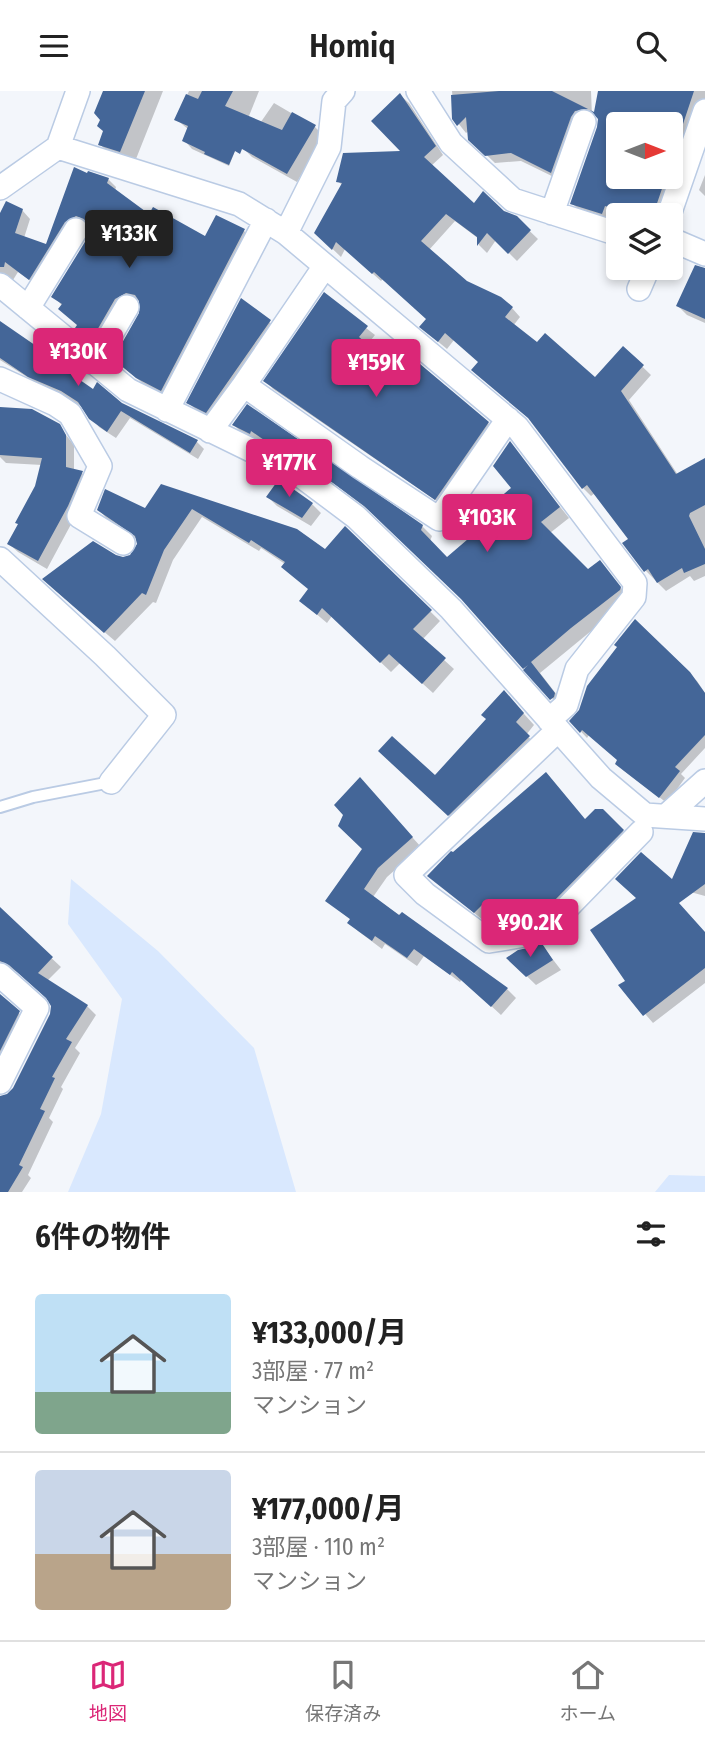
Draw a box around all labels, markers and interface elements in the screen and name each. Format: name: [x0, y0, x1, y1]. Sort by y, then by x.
icon: menu: [35, 27, 73, 65]
text: Homiq: [309, 27, 396, 65]
icon: search: [632, 27, 670, 65]
north arrow: [606, 112, 682, 189]
map controls: [606, 112, 683, 280]
button: layers: [606, 203, 683, 280]
pin: ¥133K: [80, 211, 178, 270]
text: ¥133K: [101, 219, 157, 247]
pin: ¥130K: [29, 329, 127, 388]
text: ¥130K: [49, 337, 107, 365]
pin: ¥159K: [327, 339, 425, 399]
text: ¥159K: [347, 348, 405, 376]
pin: ¥177K: [240, 439, 338, 499]
text: ¥177K: [262, 448, 316, 476]
pin: ¥103K: [438, 495, 536, 554]
text: ¥103K: [458, 503, 516, 531]
pin: ¥90.2K: [473, 899, 587, 959]
text: ¥90.2K: [497, 908, 563, 936]
icon: filters: [632, 1215, 670, 1253]
text: 6件の物件: [35, 1219, 171, 1255]
text: ¥133,000/月: [252, 1315, 407, 1351]
icon: home: [91, 1322, 175, 1406]
text: 3部屋 · 77 m²: [252, 1357, 374, 1385]
text: マンション: [252, 1391, 367, 1419]
text: ¥177,000/月: [252, 1491, 405, 1527]
icon: home: [91, 1498, 175, 1582]
text: 3部屋 · 110 m²: [252, 1533, 385, 1561]
text: マンション: [252, 1567, 367, 1595]
tab: 地図: [89, 1656, 127, 1725]
tab: 保存済み: [305, 1656, 381, 1725]
tab: ホーム: [559, 1656, 616, 1725]

